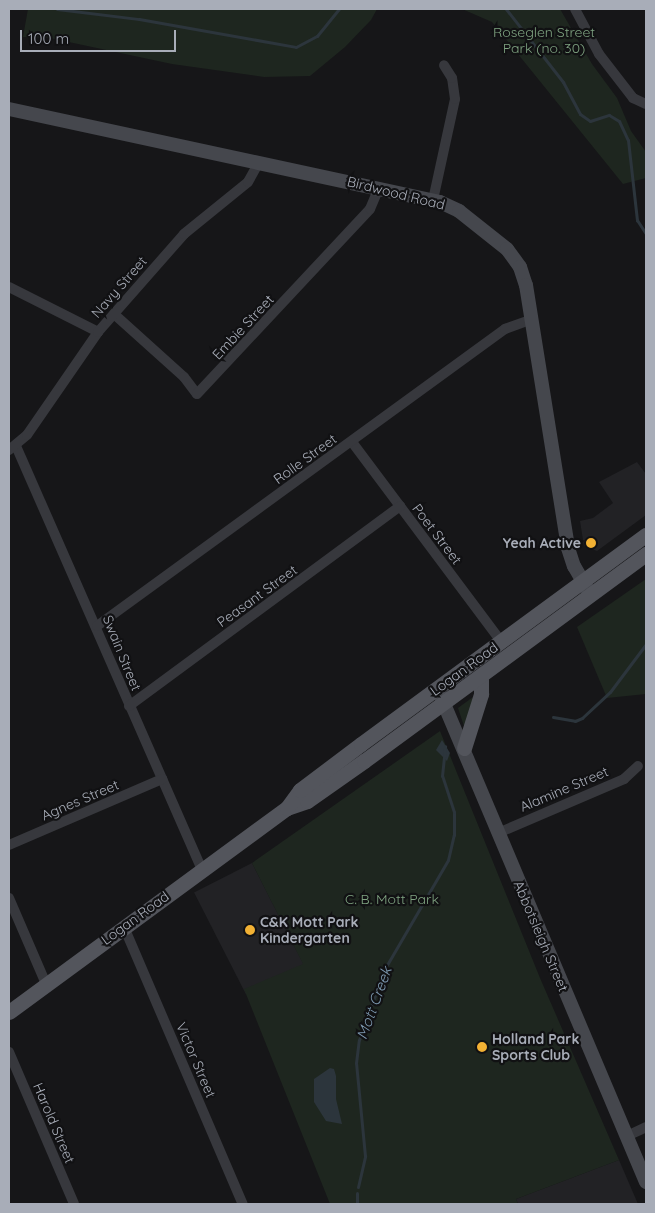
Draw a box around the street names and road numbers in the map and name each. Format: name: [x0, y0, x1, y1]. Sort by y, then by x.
street label: Birdwood Road: [345, 173, 447, 213]
street label: Navy Street: [88, 253, 150, 321]
street label: Embie Street: [209, 291, 277, 363]
street label: Rolle Street: [270, 430, 340, 488]
street label: Poet Street: [409, 500, 465, 568]
street label: Peasant Street: [214, 561, 300, 631]
street label: Swain Street: [99, 613, 145, 693]
street label: Logan Road: [427, 639, 501, 699]
street label: Alamine Street: [517, 763, 611, 815]
street label: Agnes Street: [39, 776, 121, 824]
street label: Abbotsleigh Street: [510, 878, 572, 994]
street label: Logan Road: [98, 888, 172, 948]
street label: Victor Street: [173, 1020, 219, 1100]
street label: Harold Street: [30, 1080, 78, 1166]

